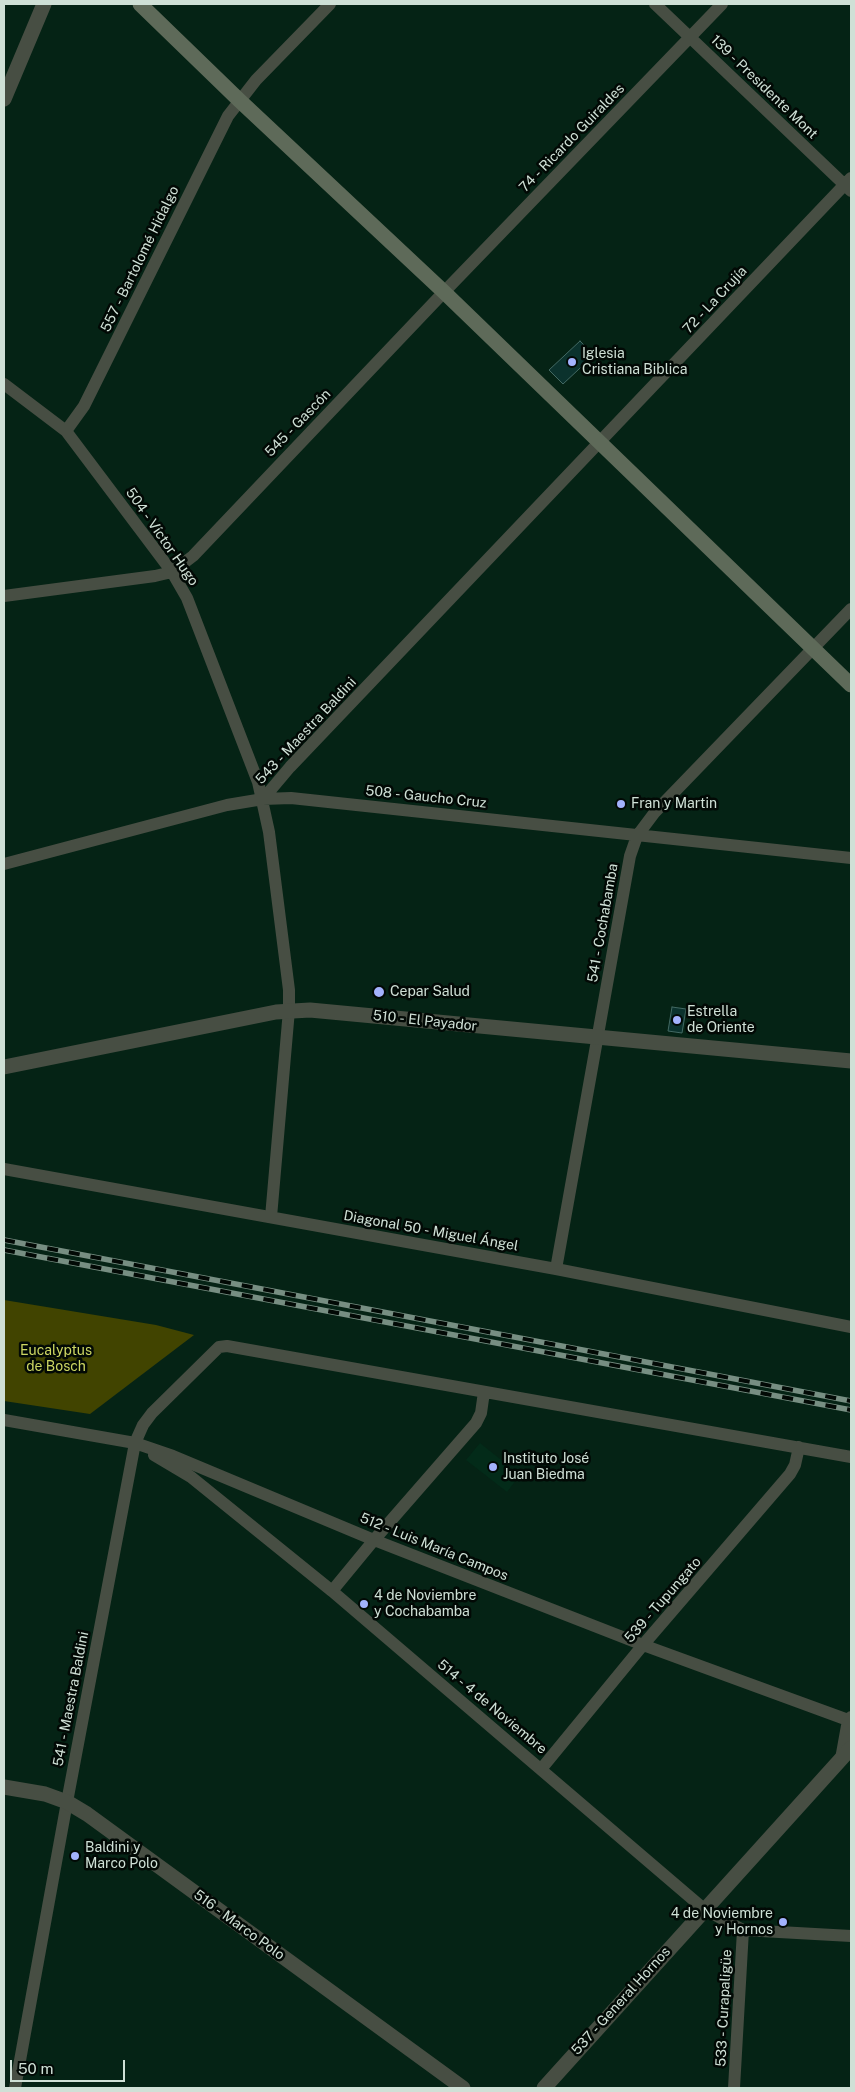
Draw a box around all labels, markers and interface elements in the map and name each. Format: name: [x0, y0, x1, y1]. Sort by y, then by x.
street label: 139 - Presidente Mont: [707, 32, 821, 142]
street label: 74 - Ricardo Guiraldes: [516, 80, 628, 196]
street label: 557 - Bartolomé Hidalgo: [97, 183, 183, 335]
street label: 72 - La Crujía: [680, 263, 750, 337]
place label: Iglesia Cristiana Biblica: [582, 346, 688, 378]
marker: Iglesia Cristiana Biblica: [566, 356, 578, 368]
street label: 545 - Gascón: [262, 386, 334, 460]
street label: 504 - Víctor Hugo: [122, 485, 202, 589]
street label: 543 - Maestra Baldini: [252, 674, 360, 788]
street label: 508 - Gaucho Cruz: [365, 782, 487, 812]
place label: Fran y Martin: [631, 796, 717, 812]
marker: Fran y Martin: [615, 798, 627, 810]
street label: 541 - Cochabamba: [584, 862, 622, 984]
place label: Cepar Salud: [390, 984, 470, 1000]
marker: Cepar Salud: [372, 985, 386, 999]
place label: Estrella de Oriente: [687, 1004, 755, 1036]
street label: 510 - El Payador: [372, 1007, 478, 1035]
marker: Estrella de Oriente: [671, 1014, 683, 1026]
street label: Diagonal 50 - Miguel Ángel: [342, 1207, 520, 1255]
park label: Eucalyptus de Bosch: [20, 1343, 92, 1375]
place label: Instituto José Juan Biedma: [503, 1451, 589, 1484]
marker: Instituto José Juan Biedma: [487, 1461, 499, 1473]
street label: 512 - Luis María Campos: [358, 1510, 510, 1584]
street label: 539 - Tupungato: [621, 1554, 705, 1646]
place label: 4 de Noviembre y Cochabamba: [374, 1588, 476, 1620]
marker: 4 de Noviembre y Cochabamba: [358, 1598, 370, 1610]
street label: 541 - Maestra Baldini: [50, 1630, 92, 1768]
street label: 514 - 4 de Noviembre: [434, 1656, 550, 1758]
place label: Baldini y Marco Polo: [85, 1840, 158, 1872]
marker: Baldini y Marco Polo: [69, 1850, 81, 1862]
street label: 516 - Marco Polo: [190, 1886, 288, 1964]
place label: 4 de Noviembre y Hornos: [671, 1906, 773, 1938]
marker: 4 de Noviembre y Hornos: [777, 1916, 789, 1928]
street label: 537 - General Hornos: [568, 1943, 674, 2059]
street label: 533 - Curapaligüe: [713, 1949, 735, 2067]
scale bar: [12, 2050, 128, 2082]
text: 50 m: [18, 2060, 53, 2077]

